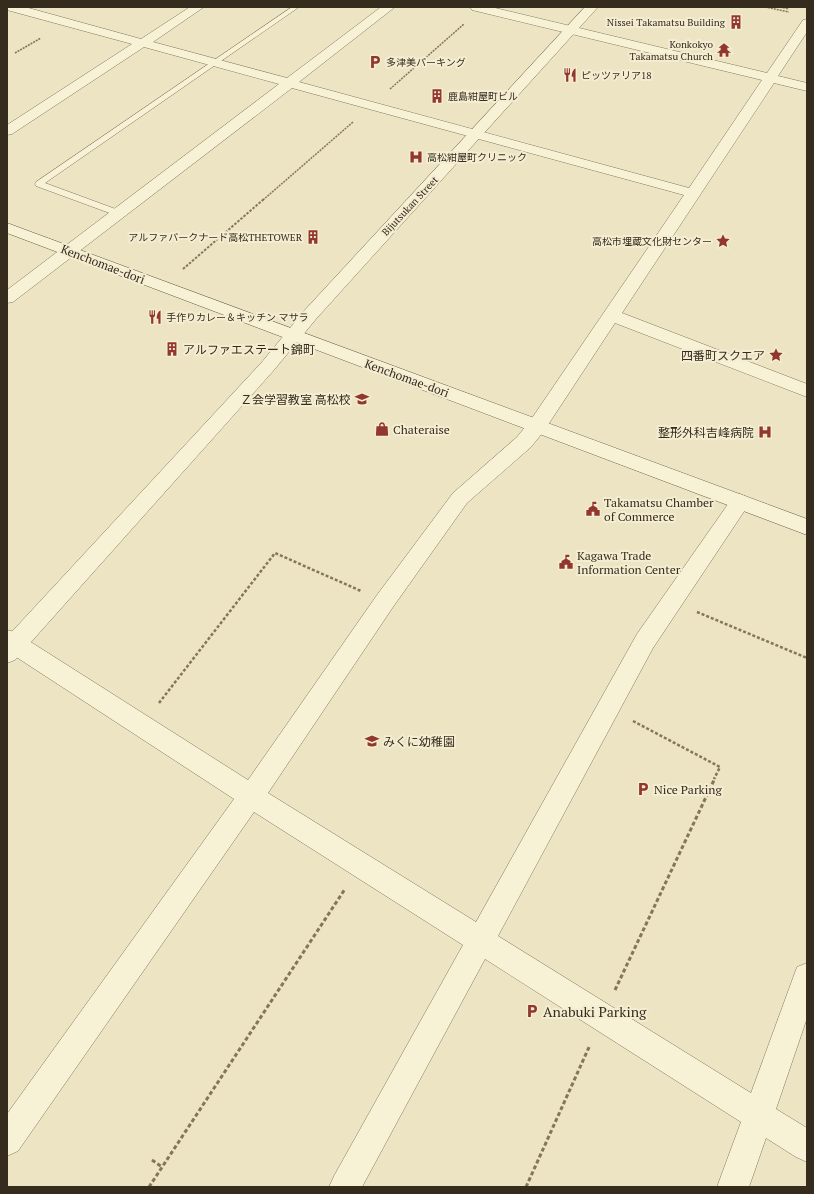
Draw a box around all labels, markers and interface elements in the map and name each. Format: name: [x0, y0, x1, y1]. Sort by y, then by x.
building icon: Nissei Takamatsu Building: [728, 14, 744, 30]
place label: Nissei Takamatsu Building: [607, 16, 726, 29]
place label: Konkokyo Takamatsu Church: [630, 38, 713, 63]
temple icon: Konkokyo Takamatsu Church: [716, 42, 732, 58]
parking icon: 多津美パーキング: [367, 54, 383, 70]
place label: 多津美パーキング: [386, 56, 466, 69]
restaurant icon: ピッツァリア18: [562, 67, 578, 83]
place label: ピッツァリア18: [581, 69, 652, 82]
building icon: 鹿島紺屋町ビル: [429, 88, 445, 104]
place label: 鹿島紺屋町ビル: [448, 90, 518, 103]
hospital icon: 高松紺屋町クリニック: [408, 149, 424, 165]
place label: 高松紺屋町クリニック: [427, 151, 527, 164]
street label: Bijutsukan Street: [379, 173, 441, 239]
building icon: アルファパークナード高松THETOWER: [305, 229, 321, 245]
place label: アルファパークナード高松THETOWER: [128, 231, 303, 244]
place icon: 高松市埋蔵文化財センター: [715, 233, 731, 249]
place label: 高松市埋蔵文化財センター: [592, 235, 712, 248]
street label: Kenchomae-dori: [59, 241, 147, 287]
restaurant icon: 手作りカレー＆キッチン マサラ: [147, 309, 163, 325]
place label: 手作りカレー＆キッチン マサラ: [166, 311, 308, 324]
building icon: アルファエステート錦町: [164, 341, 180, 357]
place label: アルファエステート錦町: [183, 342, 315, 357]
place icon: 四番町スクエア: [768, 347, 784, 363]
place label: 四番町スクエア: [681, 348, 765, 363]
street label: Kenchomae-dori: [363, 356, 452, 400]
school or university icon: Ｚ会学習教室 高松校: [354, 391, 370, 407]
place label: Ｚ会学習教室 高松校: [240, 392, 351, 407]
shop icon: Chateraise: [374, 421, 390, 437]
place label: Chateraise: [393, 422, 450, 437]
hospital icon: 整形外科吉峰病院: [757, 424, 773, 440]
place label: 整形外科吉峰病院: [658, 425, 754, 440]
place label: Takamatsu Chamber of Commerce: [604, 495, 714, 524]
public building icon: Takamatsu Chamber of Commerce: [585, 501, 601, 517]
place label: Kagawa Trade Information Center: [577, 548, 681, 577]
public building icon: Kagawa Trade Information Center: [558, 554, 574, 570]
school or university icon: みくに幼稚園: [364, 733, 380, 749]
place label: みくに幼稚園: [383, 734, 455, 749]
parking icon: Nice Parking: [635, 781, 651, 797]
place label: Nice Parking: [654, 782, 722, 797]
place label: Anabuki Parking: [543, 1002, 647, 1021]
parking icon: Anabuki Parking: [524, 1003, 540, 1019]

